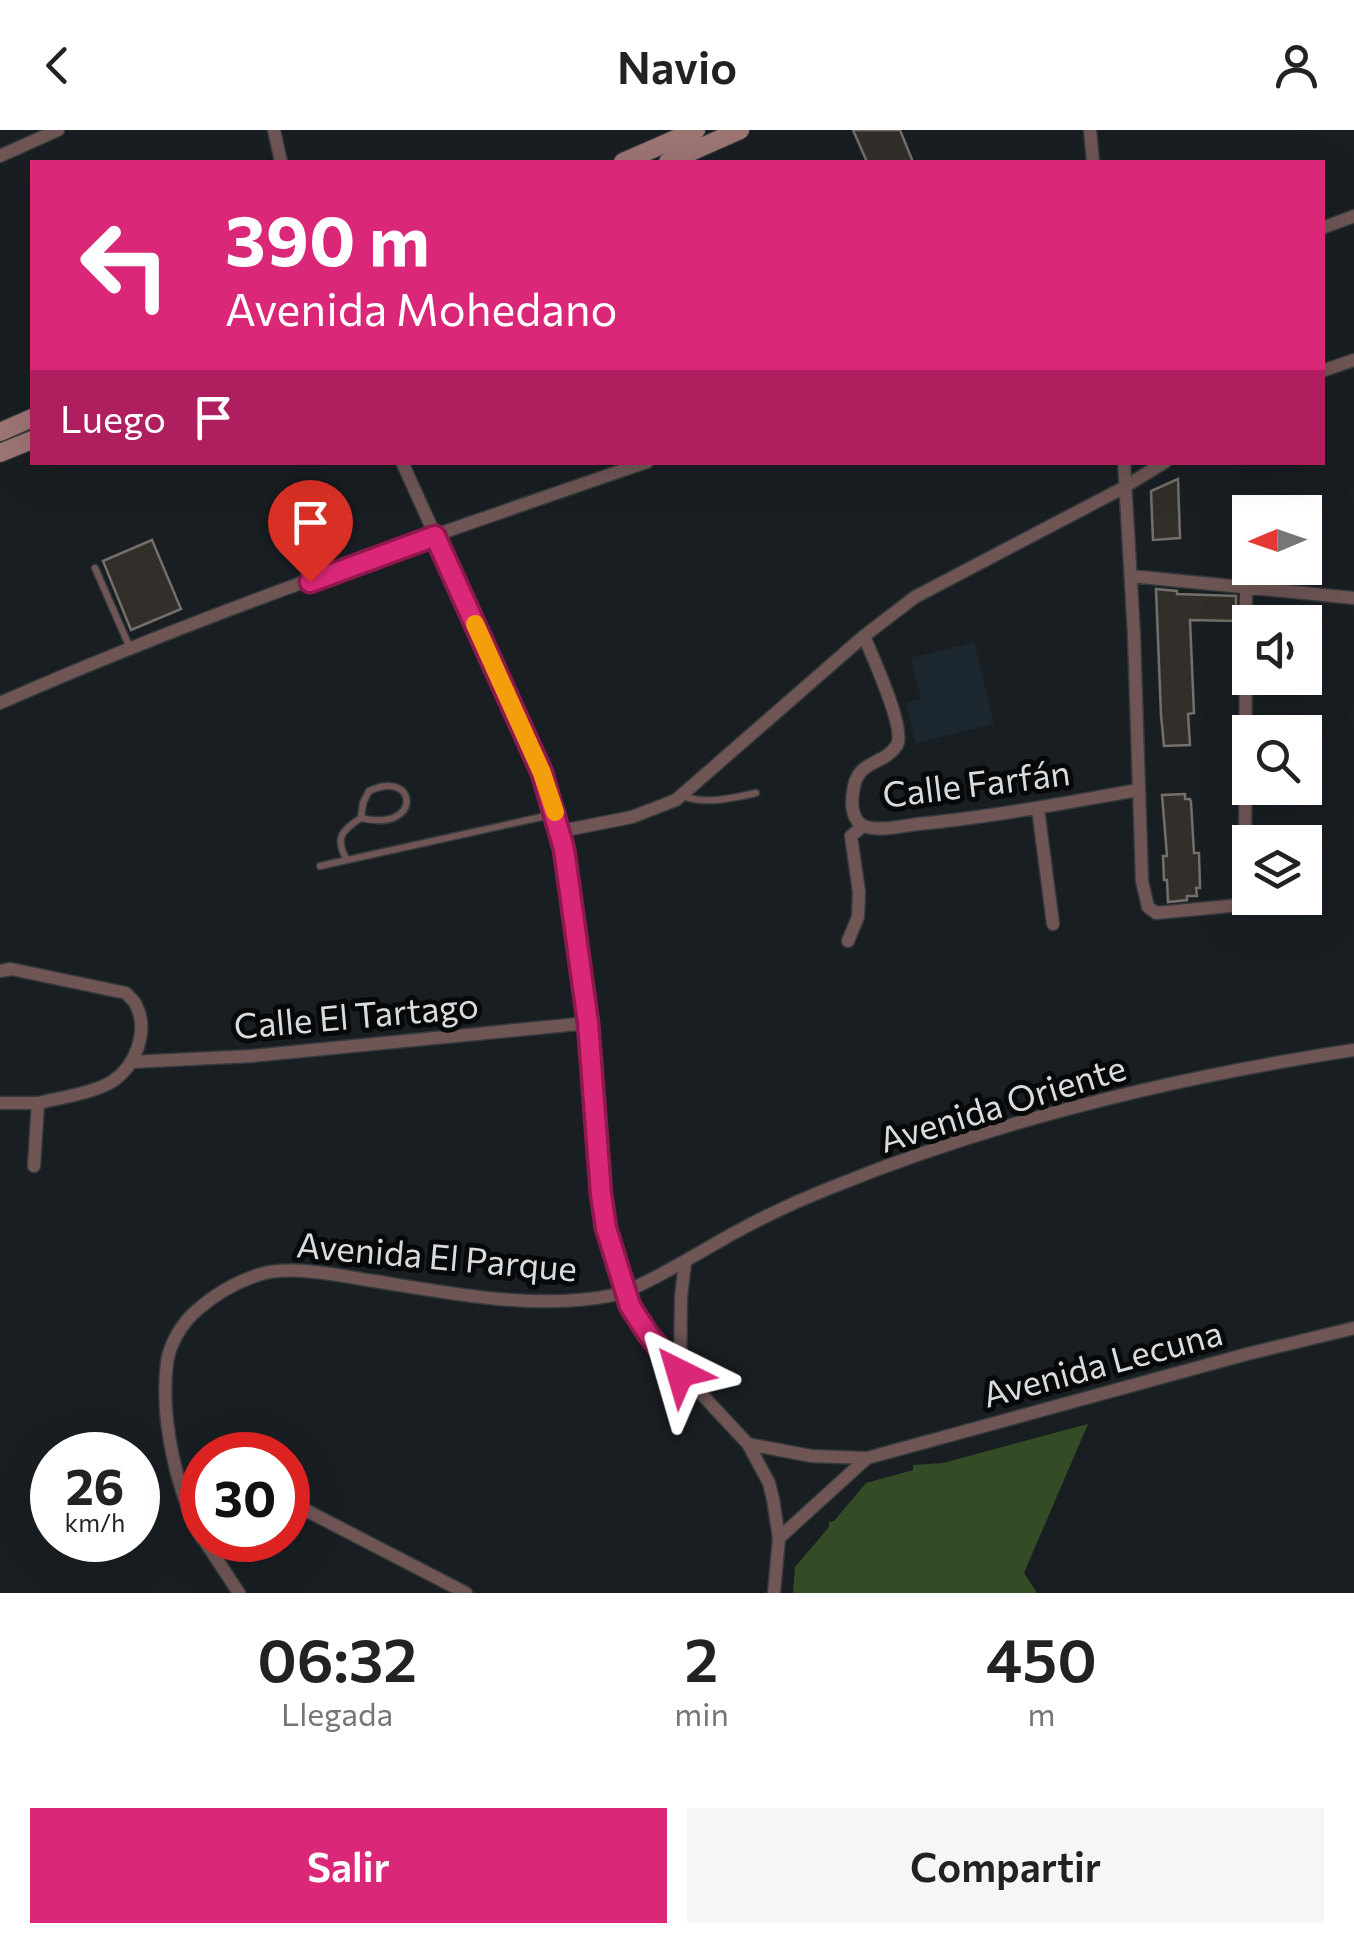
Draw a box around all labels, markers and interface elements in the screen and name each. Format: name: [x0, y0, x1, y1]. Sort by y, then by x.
icon: back: [30, 38, 85, 93]
text: Navio: [617, 38, 737, 93]
icon: person: [1269, 38, 1324, 93]
text: 390 m: [225, 195, 430, 280]
icon: left: [60, 200, 190, 330]
text: Avenida Mohedano: [225, 280, 617, 335]
icon: arrive: [186, 390, 241, 445]
text: Luego: [60, 394, 166, 441]
pin: [268, 480, 353, 583]
icon: arrive: [283, 495, 338, 550]
north arrow: [1232, 495, 1322, 585]
map controls: [1232, 495, 1322, 915]
button: sound: [1232, 605, 1322, 695]
button: search: [1232, 715, 1322, 805]
street label: Calle Farfán: [880, 749, 1072, 815]
button: layers: [1232, 825, 1322, 915]
street label: Calle El Tartago: [232, 982, 480, 1046]
street label: Avenida Oriente: [874, 1044, 1130, 1160]
street label: Avenida El Parque: [295, 1221, 579, 1289]
street label: Avenida Lecuna: [977, 1309, 1227, 1415]
position arrow: [628, 1321, 732, 1425]
speed limit sign: 30: [180, 1432, 310, 1562]
text: 26: [65, 1454, 124, 1515]
text: km/h: [65, 1507, 125, 1537]
text: 06:32: [257, 1621, 417, 1694]
text: 2: [685, 1621, 718, 1694]
text: 450: [986, 1621, 1097, 1694]
text: Llegada: [281, 1693, 393, 1733]
text: min: [674, 1693, 729, 1733]
text: m: [1027, 1693, 1055, 1733]
button: Salir: [30, 1808, 667, 1923]
button: Compartir: [687, 1808, 1324, 1923]

